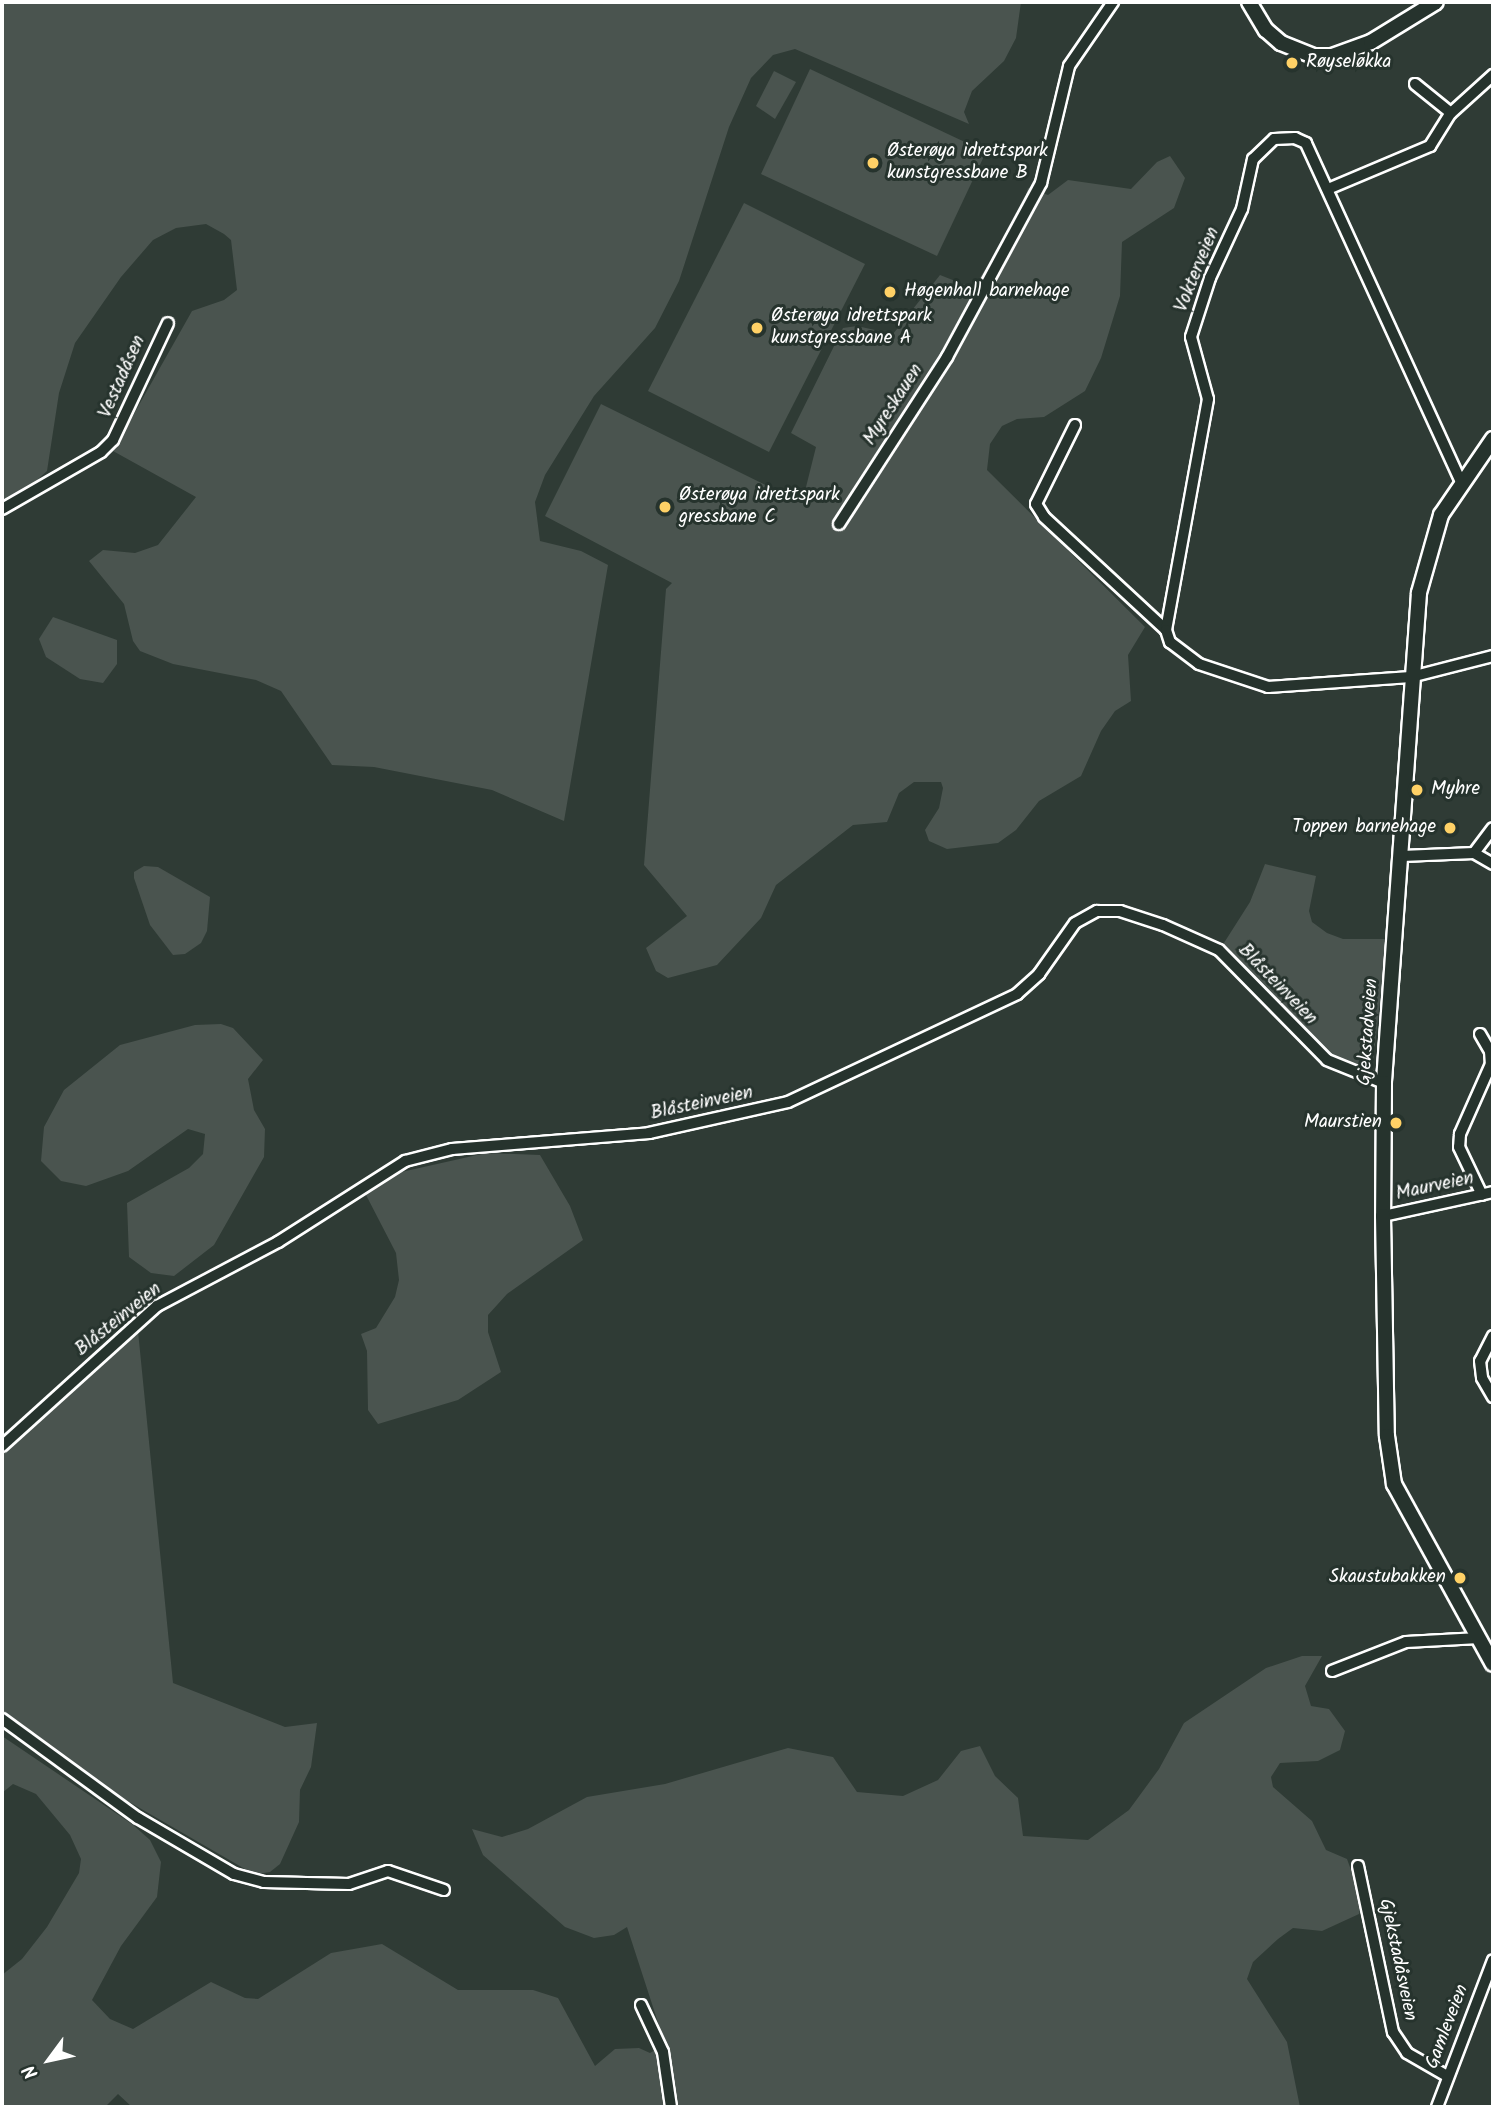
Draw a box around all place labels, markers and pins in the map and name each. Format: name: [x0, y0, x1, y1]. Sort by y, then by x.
place label: Røyseløkka: [1306, 52, 1391, 74]
marker: Røyseløkka: [1284, 55, 1300, 71]
place label: Østerøya idrettspark kunstgressbane B: [887, 141, 1048, 185]
marker: Østerøya idrettspark kunstgressbane B: [865, 155, 881, 171]
place label: Høgenhall barnehage: [904, 281, 1070, 303]
marker: Høgenhall barnehage: [882, 284, 898, 300]
place label: Østerøya idrettspark kunstgressbane A: [771, 306, 932, 350]
marker: Østerøya idrettspark kunstgressbane A: [749, 320, 765, 336]
place label: Østerøya idrettspark gressbane C: [679, 485, 840, 529]
marker: Østerøya idrettspark gressbane C: [657, 499, 673, 515]
place label: Myhre: [1431, 779, 1480, 801]
marker: Myhre: [1409, 782, 1425, 798]
place label: Toppen barnehage: [1292, 817, 1436, 839]
marker: Toppen barnehage: [1442, 820, 1458, 836]
place label: Maurstien: [1304, 1112, 1382, 1134]
marker: Maurstien: [1388, 1115, 1404, 1131]
place label: Skaustubakken: [1329, 1567, 1446, 1589]
marker: Skaustubakken: [1452, 1570, 1468, 1586]

